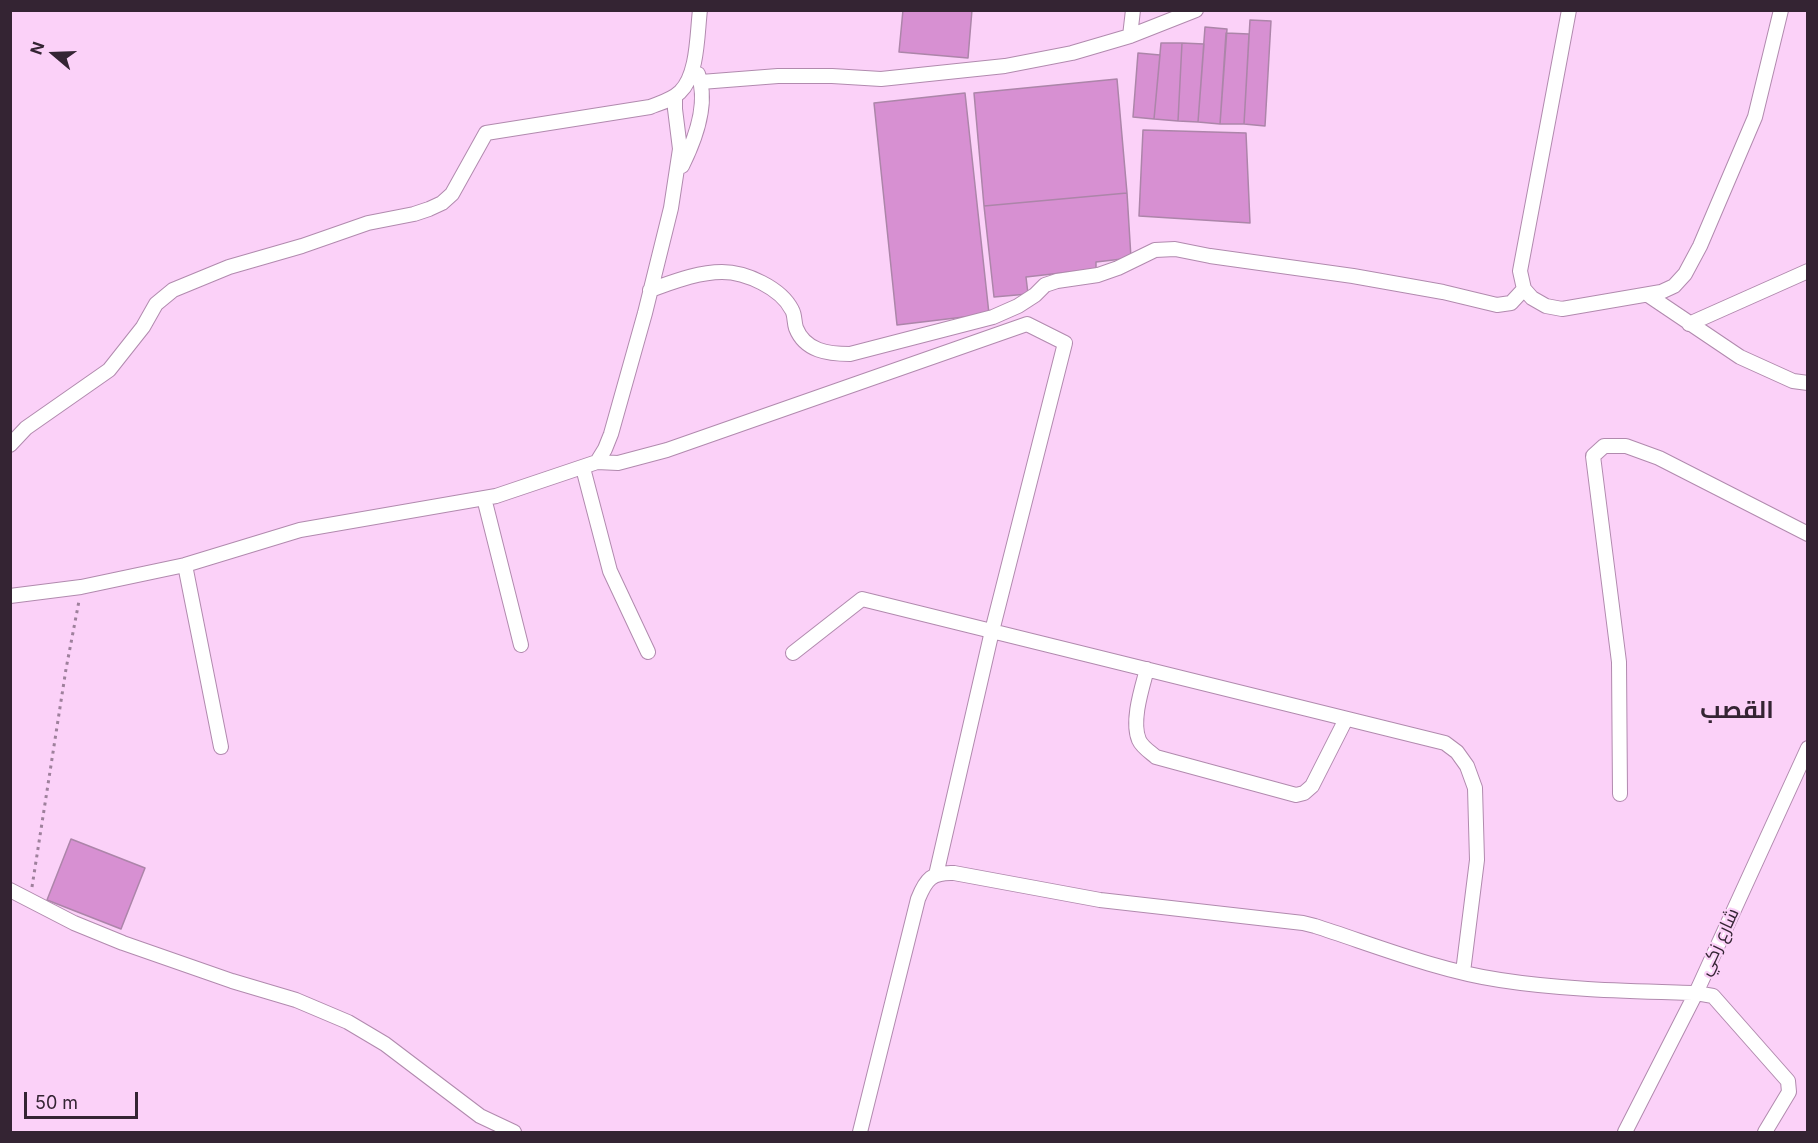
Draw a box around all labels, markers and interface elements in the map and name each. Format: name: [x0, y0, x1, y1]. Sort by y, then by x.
north arrow: [24, 24, 84, 84]
text: N: [26, 39, 48, 57]
district label: القصب: [1700, 697, 1774, 725]
street label: شارع زكي: [1694, 905, 1744, 979]
scale bar: [27, 1080, 141, 1118]
text: 50 m: [35, 1092, 78, 1113]

